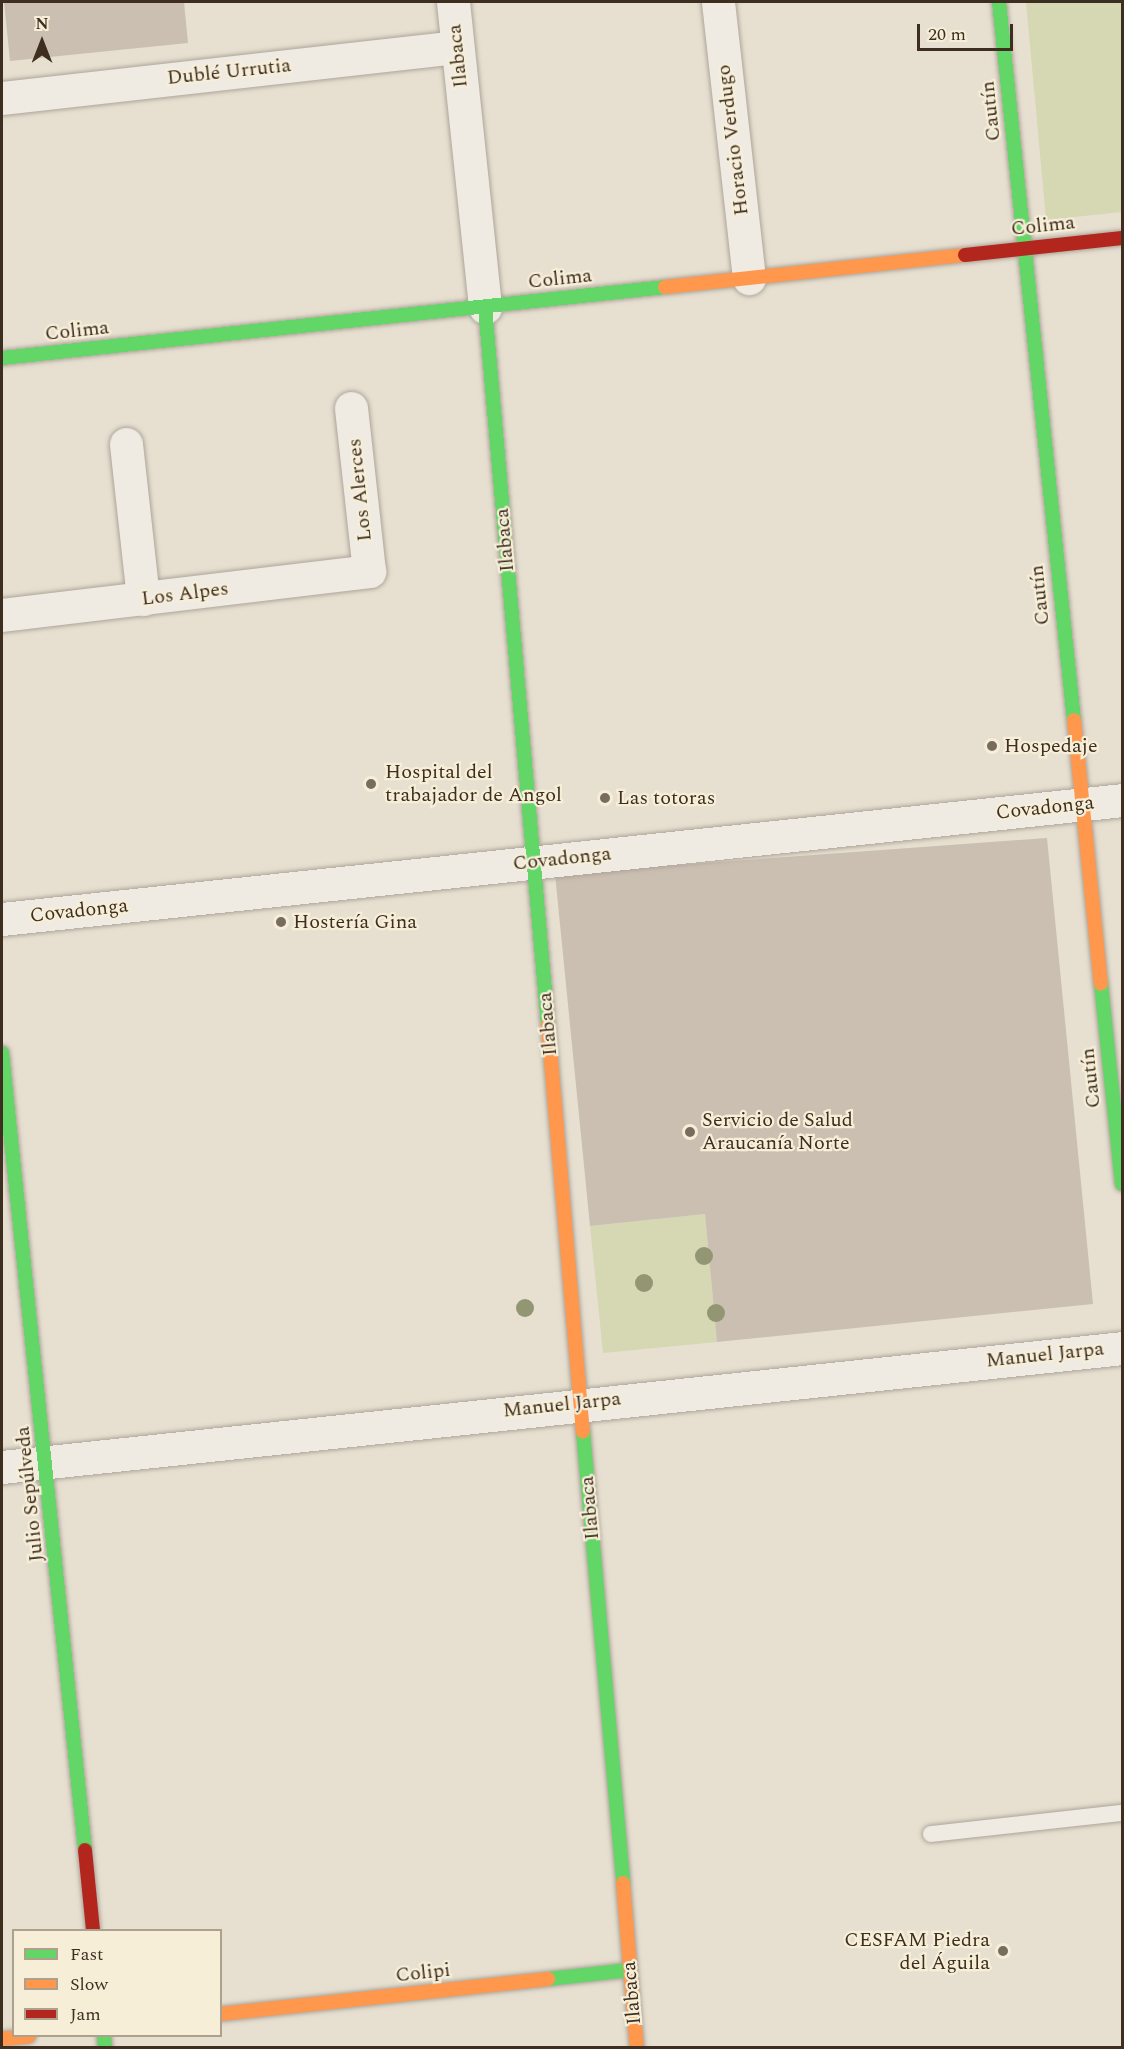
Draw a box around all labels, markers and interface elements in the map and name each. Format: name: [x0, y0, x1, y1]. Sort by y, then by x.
north arrow: [12, 12, 72, 72]
text: N: [35, 12, 49, 36]
scale bar: [920, 12, 1016, 50]
text: 20 m: [928, 21, 966, 48]
street label: Ilabaca: [443, 23, 473, 89]
street label: Dublé Urrutia: [166, 54, 292, 90]
street label: Horacio Verdugo: [712, 63, 754, 217]
street label: Cautín: [976, 80, 1006, 142]
street label: Colima: [1010, 211, 1076, 241]
street label: Colima: [527, 264, 593, 294]
street label: Colima: [44, 316, 110, 346]
street label: Los Alerces: [343, 437, 377, 543]
street label: Ilabaca: [490, 507, 520, 573]
street label: Cautín: [1025, 564, 1055, 626]
street label: Los Alpes: [140, 577, 230, 611]
place label: Hospedaje: [1004, 734, 1098, 758]
marker: Hospedaje: [985, 739, 999, 753]
place label: Hospital del trabajador de Angol: [385, 760, 562, 807]
marker: Hospital del trabajador de Angol: [362, 775, 380, 793]
place label: Las totoras: [617, 786, 715, 810]
marker: Las totoras: [598, 791, 612, 805]
street label: Covadonga: [995, 791, 1095, 825]
street label: Covadonga: [512, 842, 612, 876]
street label: Covadonga: [29, 894, 129, 928]
place label: Hostería Gina: [293, 910, 417, 934]
marker: Hostería Gina: [274, 915, 288, 929]
street label: Ilabaca: [533, 991, 563, 1057]
street label: Cautín: [1076, 1047, 1106, 1109]
place label: Servicio de Salud Araucanía Norte: [702, 1108, 853, 1155]
marker: Servicio de Salud Araucanía Norte: [683, 1125, 697, 1139]
street label: Manuel Jarpa: [985, 1337, 1105, 1373]
street label: Manuel Jarpa: [502, 1387, 622, 1423]
street label: Julio Sepúlveda: [11, 1425, 49, 1563]
street label: Ilabaca: [575, 1475, 605, 1541]
place label: CESFAM Piedra del Águila: [844, 1928, 990, 1975]
legend: [12, 1929, 222, 2037]
text: Fast: [70, 1941, 103, 1968]
marker: CESFAM Piedra del Águila: [994, 1942, 1012, 1960]
street label: Colipi: [394, 1958, 452, 1988]
street label: Ilabaca: [617, 1960, 647, 2026]
text: Slow: [70, 1971, 108, 1998]
text: Jam: [70, 2001, 101, 2028]

